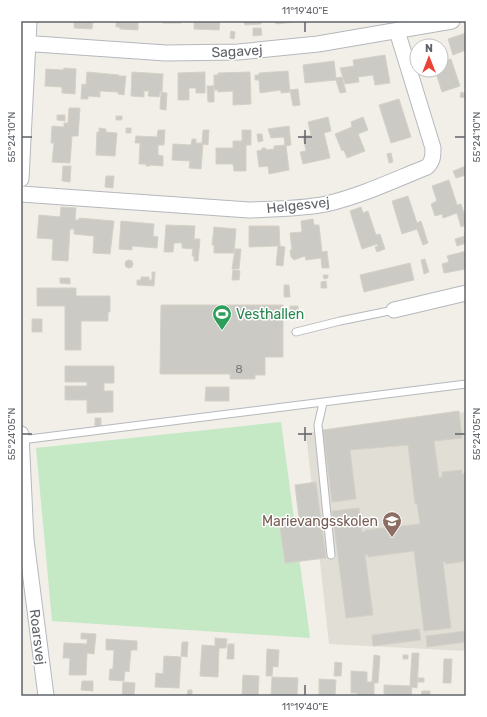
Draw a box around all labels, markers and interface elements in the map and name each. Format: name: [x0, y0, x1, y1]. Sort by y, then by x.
text: 11°19'40"E: [282, 5, 328, 17]
north arrow: [409, 38, 449, 78]
street label: Sagavej: [211, 42, 263, 61]
text: N: [425, 42, 433, 55]
text: 55°24'10"N: [6, 111, 18, 163]
text: 55°24'10"N: [471, 111, 483, 163]
street label: Helgesvej: [266, 194, 330, 217]
sports icon: Vesthallen: [211, 303, 233, 331]
place label: Vesthallen: [236, 306, 304, 323]
house number: 8: [235, 362, 243, 376]
text: 55°24'05"N: [6, 408, 18, 460]
text: 55°24'05"N: [471, 408, 483, 460]
school or university icon: Marievangsskolen: [381, 510, 403, 538]
place label: Marievangsskolen: [262, 513, 378, 530]
street label: Roarsvej: [26, 608, 49, 666]
text: 11°19'40"E: [282, 701, 328, 713]

